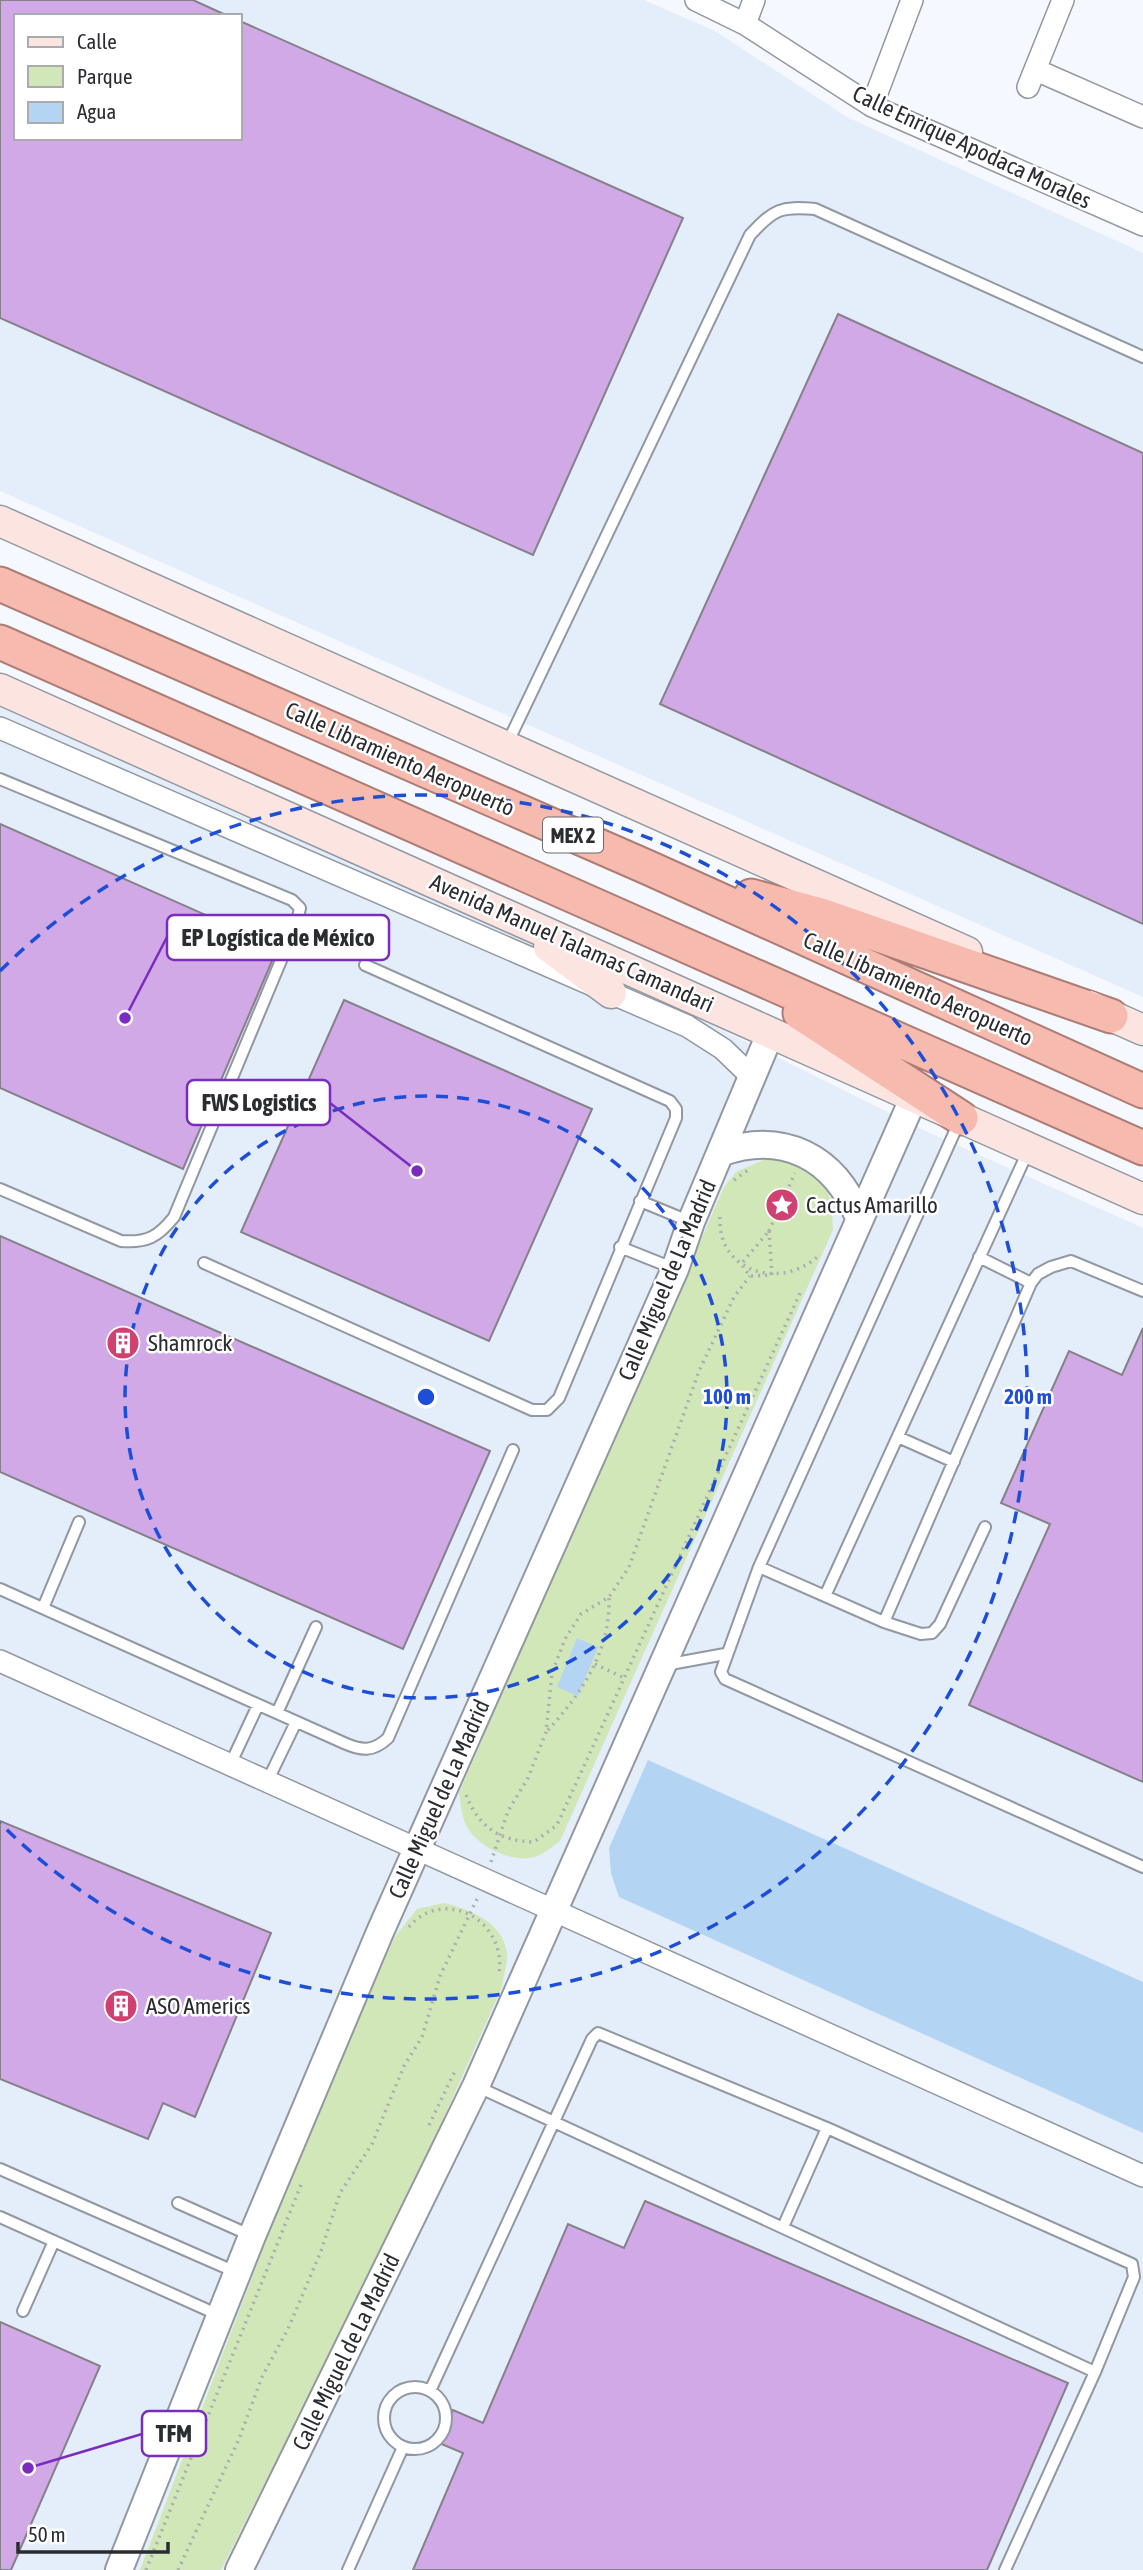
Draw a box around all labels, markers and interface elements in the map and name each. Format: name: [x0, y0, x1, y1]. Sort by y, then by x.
legend: [14, 14, 242, 140]
text: Calle: [77, 29, 117, 53]
text: Parque: [77, 64, 132, 88]
street label: Calle Enrique Apodaca Morales: [849, 80, 1095, 214]
text: Agua: [77, 99, 116, 123]
street label: Calle Libramiento Aeropuerto: [281, 697, 519, 821]
road number: MEX 2: [543, 818, 603, 852]
street label: Avenida Manuel Talamas Camandari: [426, 869, 718, 1017]
callout: EP Logística de México: [167, 915, 389, 960]
text: EP Logística de México: [181, 924, 375, 951]
street label: Calle Libramiento Aeropuerto: [799, 927, 1037, 1051]
callout: FWS Logistics: [187, 1080, 330, 1125]
text: FWS Logistics: [201, 1089, 317, 1116]
street label: Calle Miguel de La Madrid: [613, 1176, 721, 1384]
place icon: Cactus Amarillo: [763, 1186, 801, 1224]
place label: Cactus Amarillo: [806, 1192, 938, 1218]
building icon: Shamrock: [104, 1324, 142, 1362]
place label: Shamrock: [148, 1330, 232, 1356]
text: 100 m: [703, 1384, 751, 1408]
text: 200 m: [1004, 1384, 1052, 1408]
centre of rings: [414, 1385, 438, 1409]
street label: Calle Miguel de La Madrid: [383, 1695, 495, 1903]
building icon: ASO Americs: [102, 1987, 140, 2025]
place label: ASO Americs: [146, 1993, 251, 2019]
street label: Calle Miguel de La Madrid: [287, 2250, 405, 2454]
callout: TFM: [142, 2411, 206, 2456]
text: TFM: [156, 2420, 192, 2447]
scale bar: [18, 2510, 168, 2554]
text: 50 m: [28, 2522, 66, 2546]

